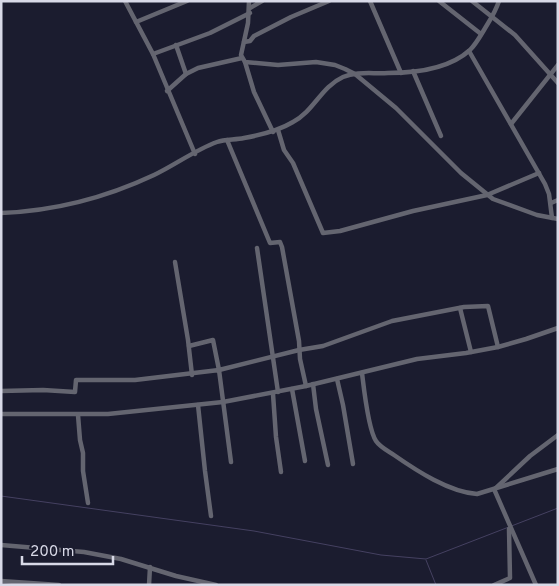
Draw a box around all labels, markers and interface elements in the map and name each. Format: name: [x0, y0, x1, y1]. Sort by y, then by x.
scale bar: [22, 534, 114, 566]
text: 200 m: [30, 543, 75, 562]

